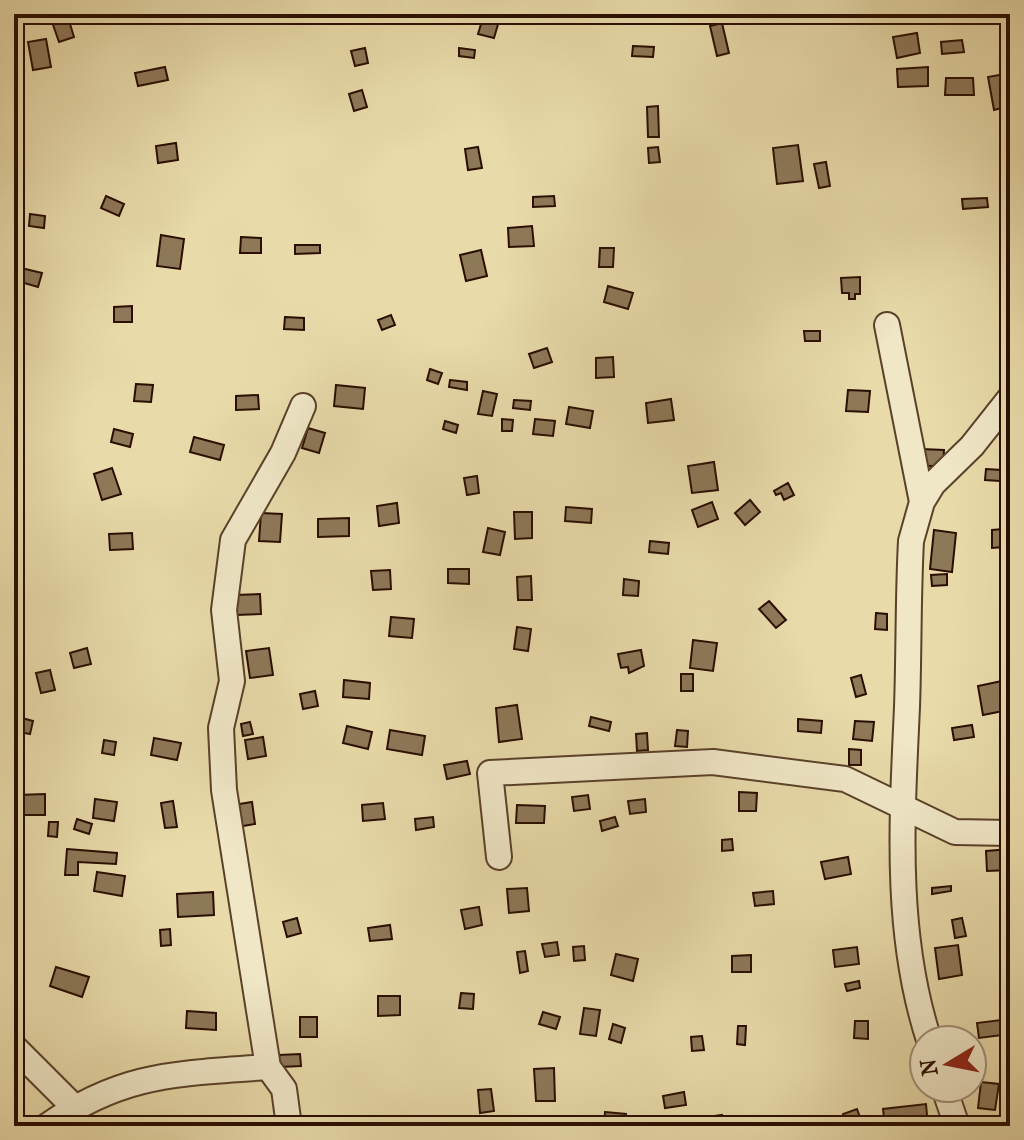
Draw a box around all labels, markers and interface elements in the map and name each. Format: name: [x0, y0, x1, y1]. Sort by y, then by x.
north arrow: [908, 1024, 988, 1104]
text: N: [915, 1057, 944, 1078]

